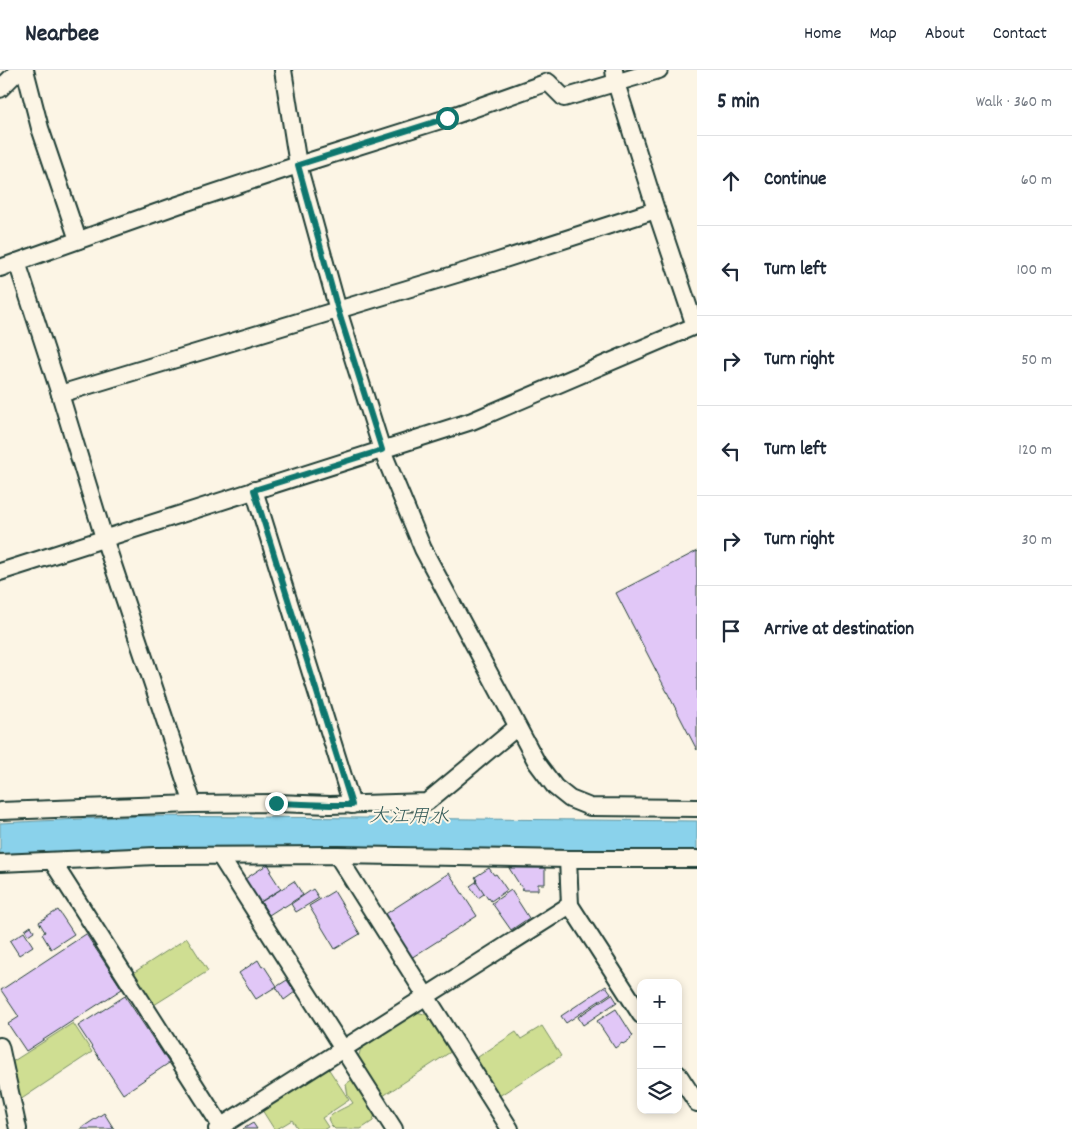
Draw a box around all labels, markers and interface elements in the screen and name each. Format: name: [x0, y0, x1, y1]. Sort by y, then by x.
text: Nearbee: [25, 18, 99, 52]
text: Home: [804, 22, 841, 47]
text: Map: [869, 22, 897, 47]
text: About: [925, 22, 965, 47]
text: Contact: [993, 22, 1047, 47]
text: 5 min: [717, 88, 760, 118]
text: Walk · 360 m: [976, 91, 1052, 114]
route start: [436, 107, 459, 130]
icon: ahead: [717, 167, 745, 195]
text: Continue: [764, 167, 826, 194]
text: 60 m: [1021, 169, 1052, 192]
icon: left: [717, 257, 745, 285]
text: Turn left: [764, 257, 827, 284]
text: 100 m: [1016, 259, 1052, 282]
icon: right: [717, 347, 745, 375]
text: Turn right: [764, 347, 835, 374]
text: 50 m: [1021, 349, 1052, 372]
icon: left: [717, 437, 745, 465]
text: Turn left: [764, 437, 827, 464]
text: 120 m: [1018, 439, 1052, 462]
icon: right: [717, 527, 745, 555]
text: Turn right: [764, 527, 835, 554]
text: 30 m: [1022, 529, 1052, 552]
icon: arrive: [717, 617, 745, 645]
text: Arrive at destination: [764, 617, 914, 644]
route end: [265, 792, 288, 815]
water label: 大江用水: [369, 803, 449, 833]
map controls: [637, 979, 682, 1114]
button: +: [637, 979, 682, 1024]
button: −: [637, 1024, 682, 1069]
button: layers: [637, 1069, 682, 1114]

